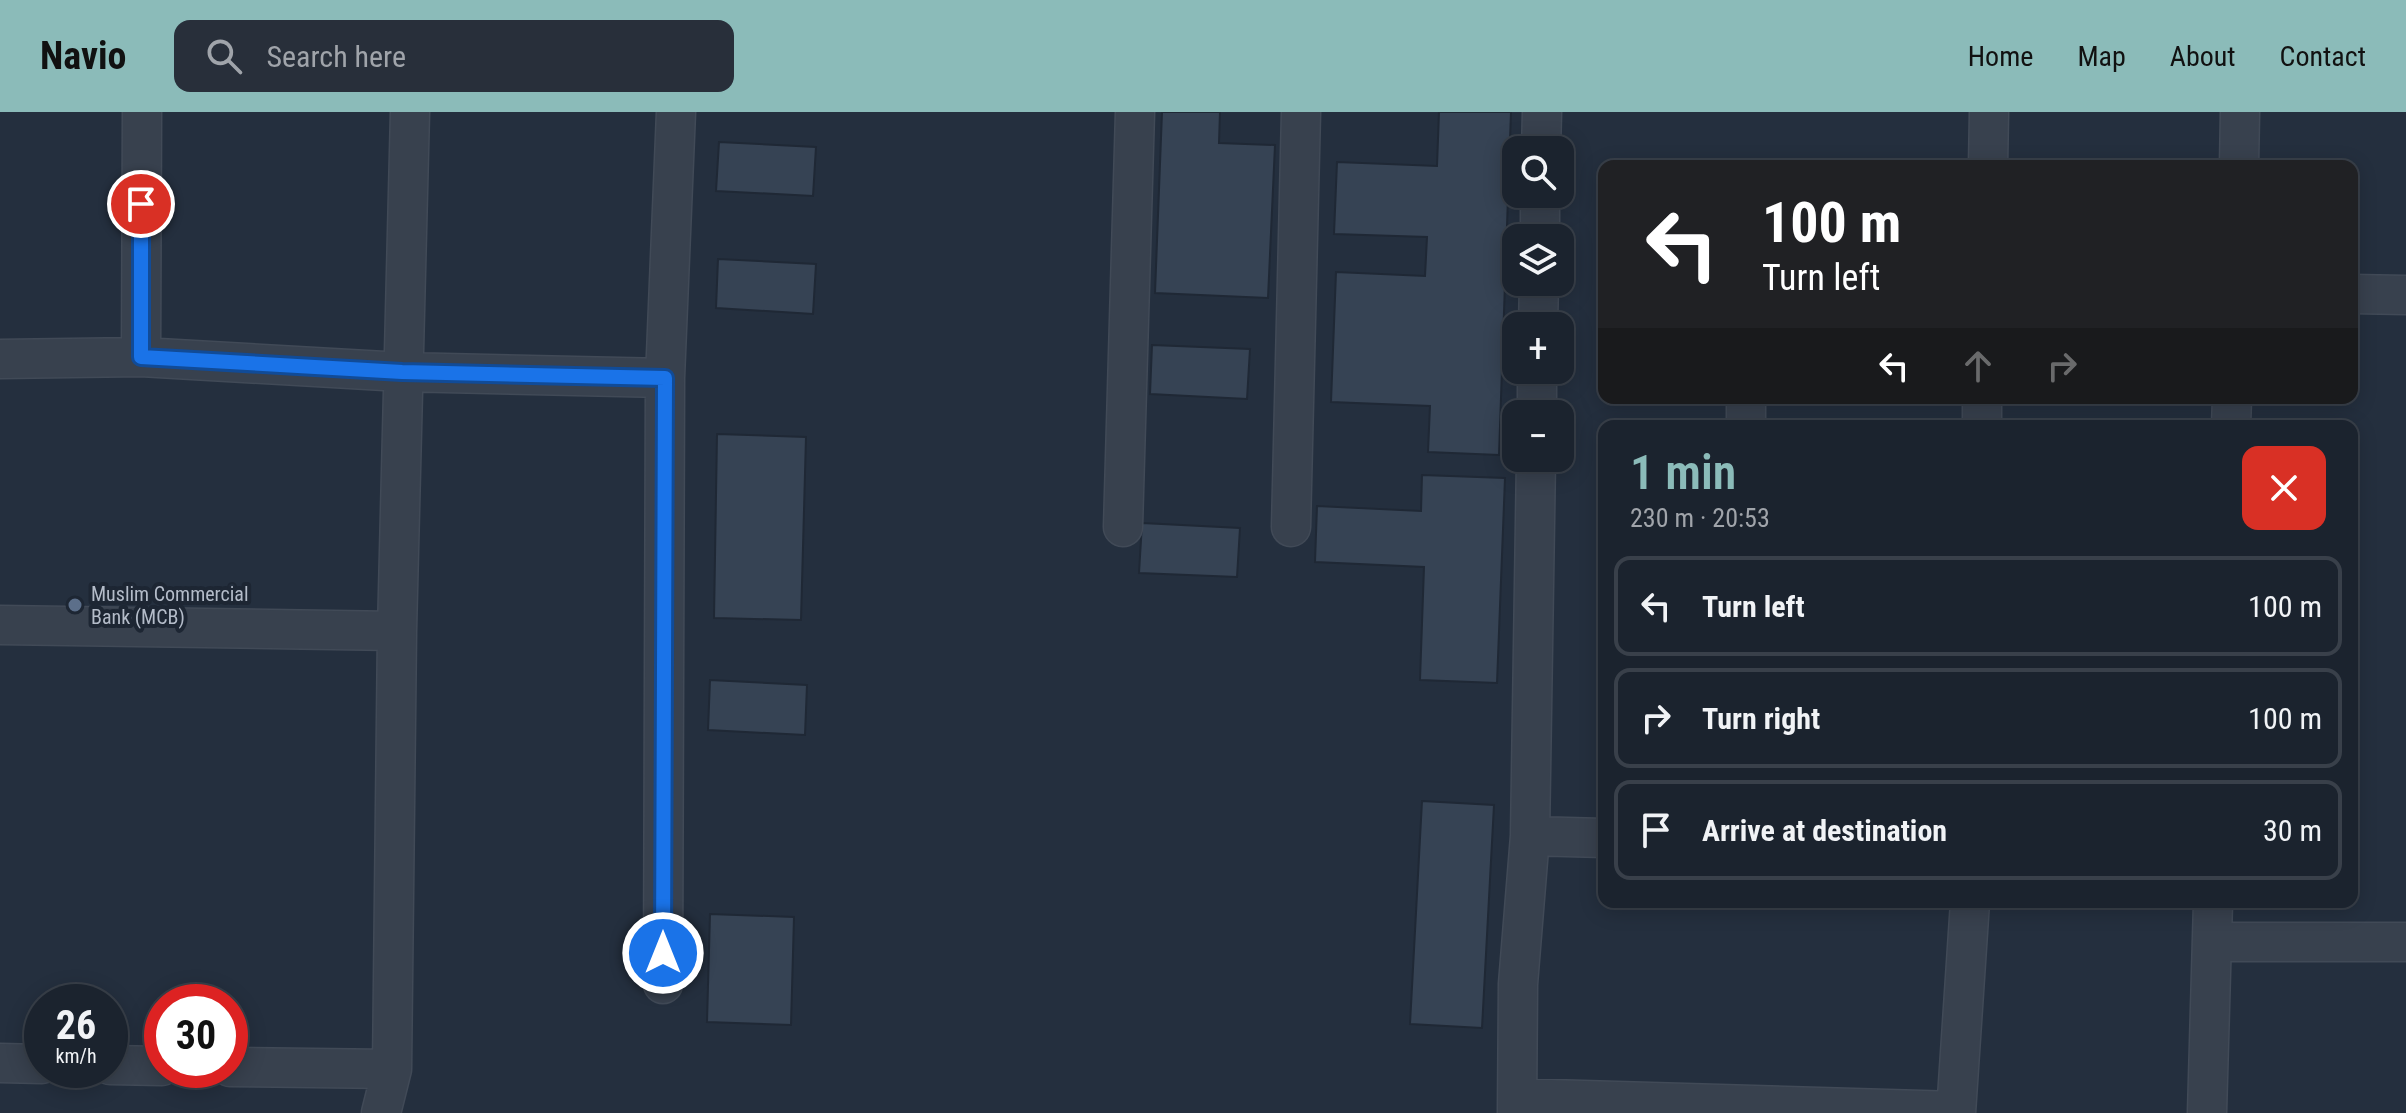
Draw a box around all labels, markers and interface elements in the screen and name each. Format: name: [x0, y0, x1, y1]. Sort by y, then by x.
search box: [174, 20, 734, 92]
text: Navio: [40, 34, 126, 78]
icon: search: [202, 34, 246, 78]
text: Search here: [266, 39, 406, 74]
text: Home: [1968, 40, 2033, 73]
text: Map: [2077, 40, 2126, 73]
text: About: [2170, 40, 2236, 73]
text: Contact: [2280, 40, 2366, 73]
map controls: [1502, 136, 1574, 472]
button: search: [1502, 136, 1574, 208]
pin: [107, 170, 175, 238]
icon: arrive: [119, 182, 163, 226]
text: 100 m: [1762, 190, 1901, 256]
icon: left: [1630, 192, 1734, 296]
button: layers: [1502, 224, 1574, 296]
text: Turn left: [1762, 257, 1880, 299]
button: +: [1502, 312, 1574, 384]
icon: left: [1872, 344, 1916, 388]
icon: ahead: [1956, 344, 2000, 388]
icon: right: [2040, 344, 2084, 388]
button: −: [1502, 400, 1574, 472]
text: 1 min: [1630, 444, 1736, 501]
button: close: [2242, 446, 2326, 530]
text: 230 m · 20:53: [1630, 503, 1770, 533]
place label: Muslim Commercial Bank (MCB): [91, 582, 249, 629]
icon: left: [1634, 584, 1678, 628]
text: Turn left: [1702, 589, 1805, 624]
text: 100 m: [2248, 589, 2322, 624]
marker: Muslim Commercial Bank (MCB): [66, 596, 84, 614]
icon: right: [1634, 696, 1678, 740]
text: Turn right: [1702, 701, 1820, 736]
text: 100 m: [2248, 701, 2322, 736]
icon: arrive: [1634, 808, 1678, 852]
text: Arrive at destination: [1702, 813, 1947, 848]
text: 30 m: [2263, 813, 2322, 848]
position arrow: [621, 911, 705, 995]
speed limit sign: 30: [144, 984, 248, 1088]
text: 26: [56, 1002, 96, 1049]
text: km/h: [55, 1044, 97, 1068]

